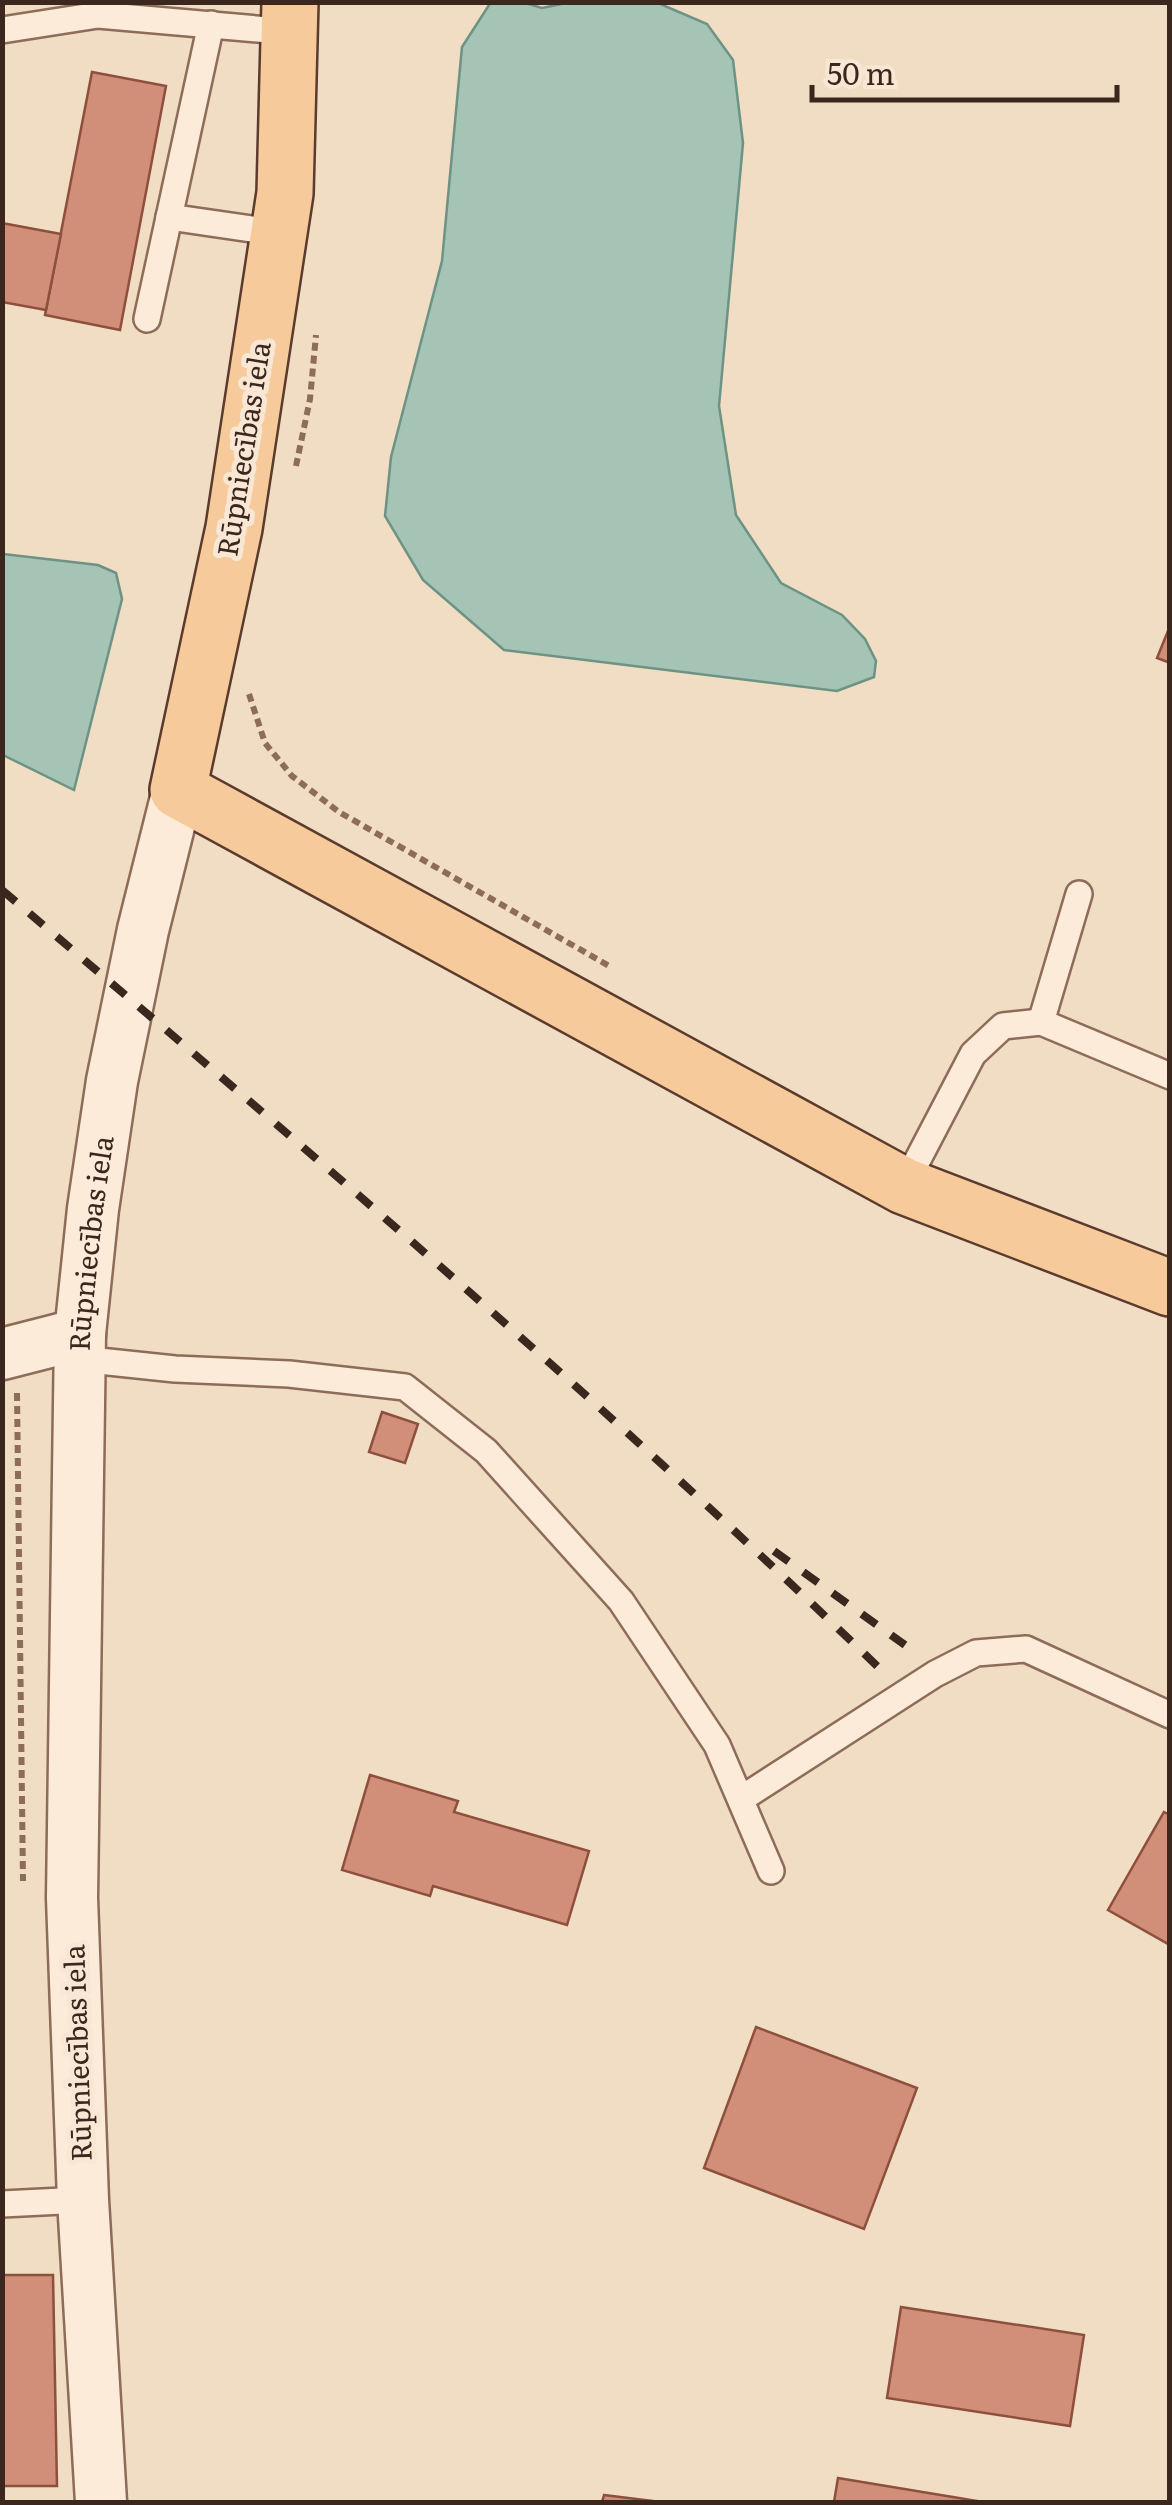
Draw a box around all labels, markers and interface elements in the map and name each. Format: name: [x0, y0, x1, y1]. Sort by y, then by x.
scale bar: [812, 40, 1117, 102]
text: 50 m: [827, 50, 895, 94]
street label: Rūpniecības iela: [204, 338, 280, 559]
street label: Rūpniecības iela: [57, 1132, 123, 1352]
street label: Rūpniecības iela: [51, 1944, 101, 2162]

